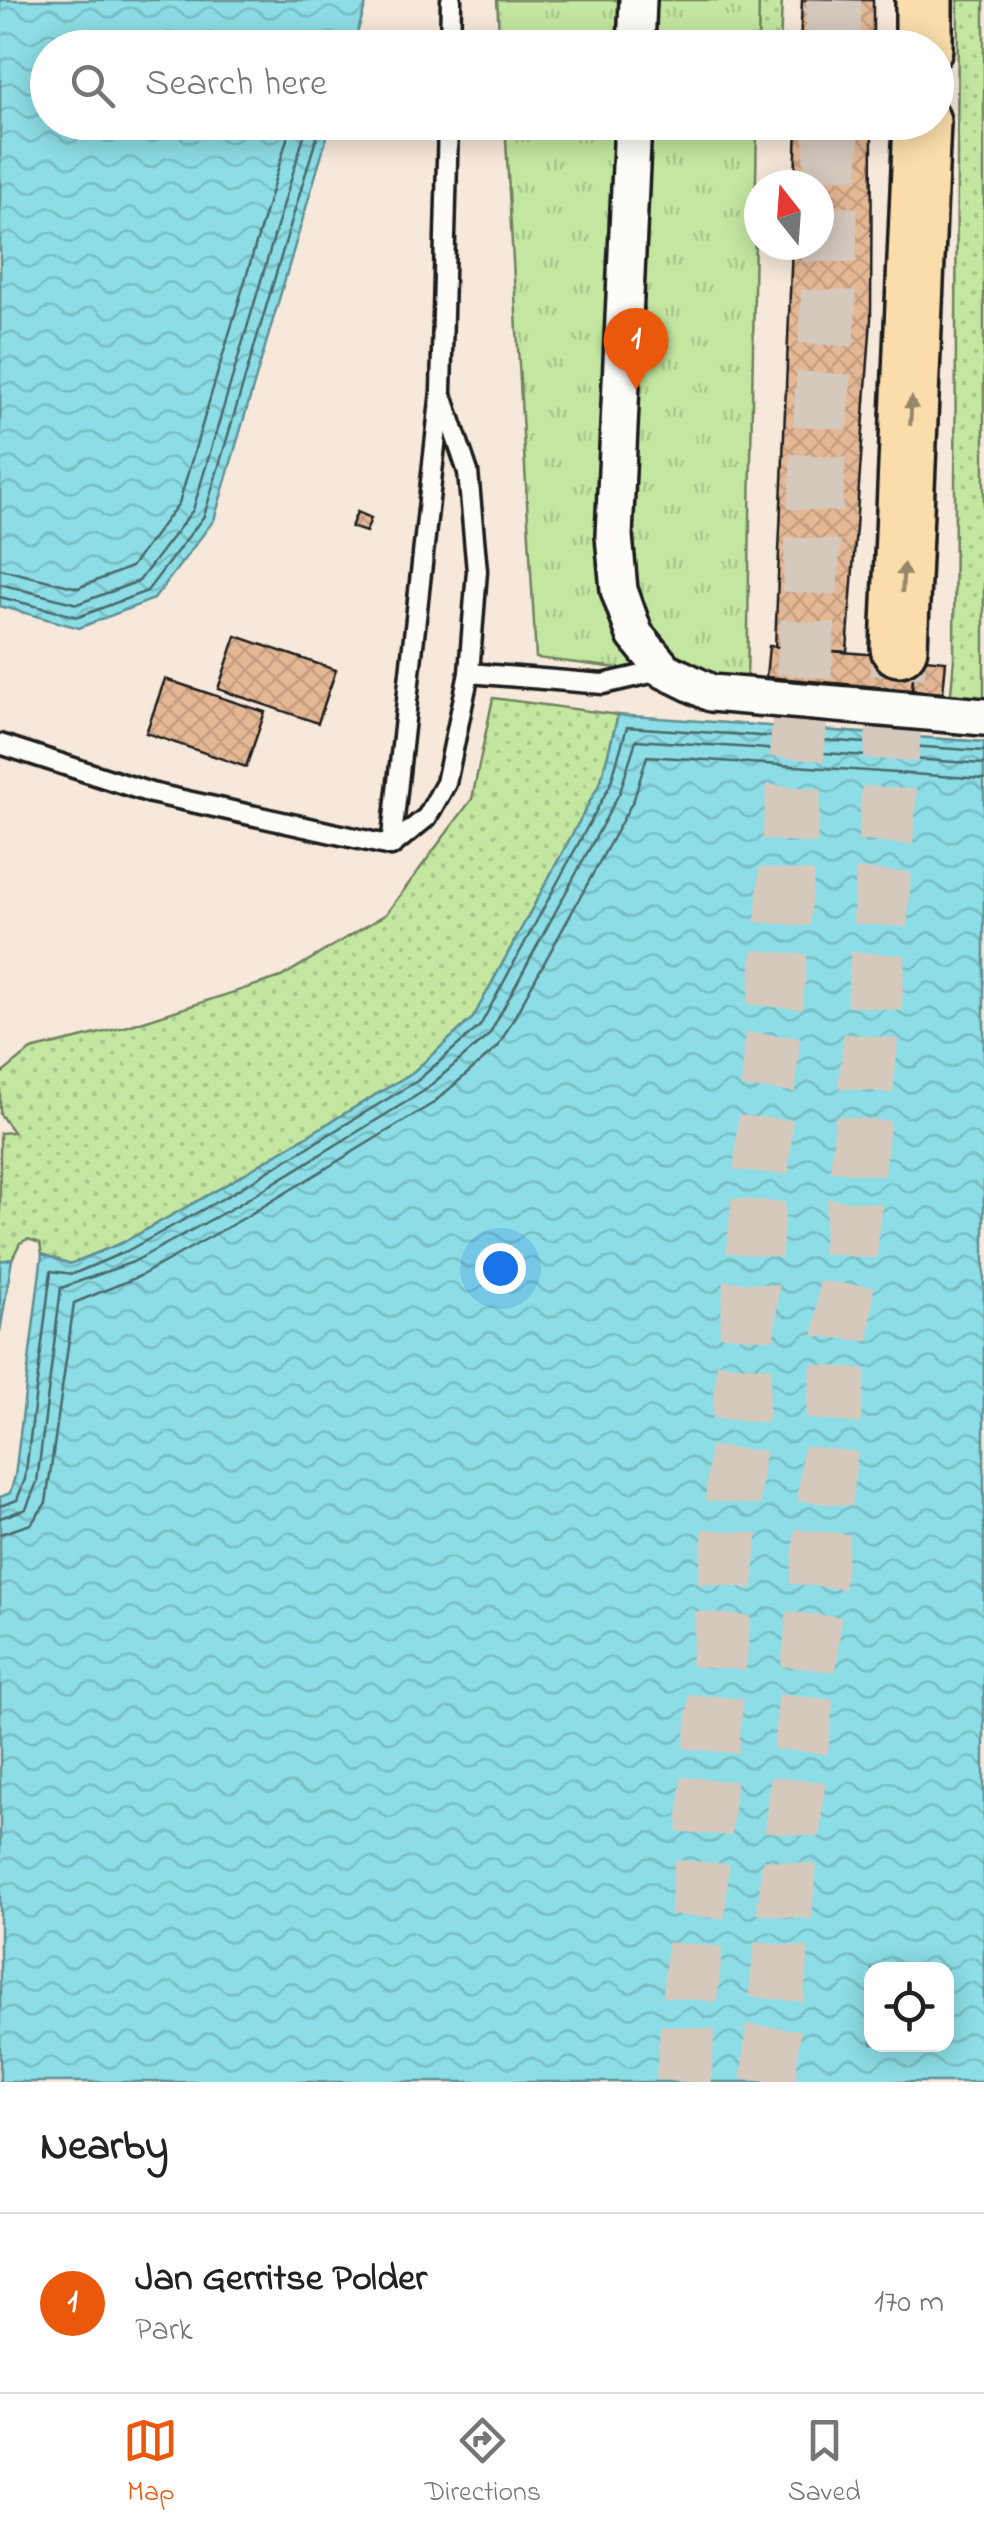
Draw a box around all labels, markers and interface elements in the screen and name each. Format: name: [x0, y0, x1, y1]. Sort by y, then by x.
search box: [30, 30, 954, 140]
text: Search here: [145, 57, 327, 113]
icon: search: [65, 58, 120, 113]
north arrow: [744, 170, 834, 260]
pin: 1: [604, 308, 668, 390]
one-way arrow: [904, 394, 920, 426]
one-way arrow: [895, 561, 911, 593]
your location: [475, 1243, 526, 1294]
map controls: [864, 1962, 954, 2052]
button: locate: [864, 1962, 954, 2052]
text: Nearby: [40, 2117, 168, 2178]
text: Jan Gerritse Polder: [135, 2252, 427, 2308]
text: 1: [67, 2280, 78, 2327]
text: 170 m: [874, 2280, 944, 2327]
text: Park: [135, 2308, 193, 2355]
tab: Map: [123, 2413, 178, 2514]
tab: Directions: [425, 2413, 541, 2514]
tab: Saved: [788, 2413, 861, 2514]

